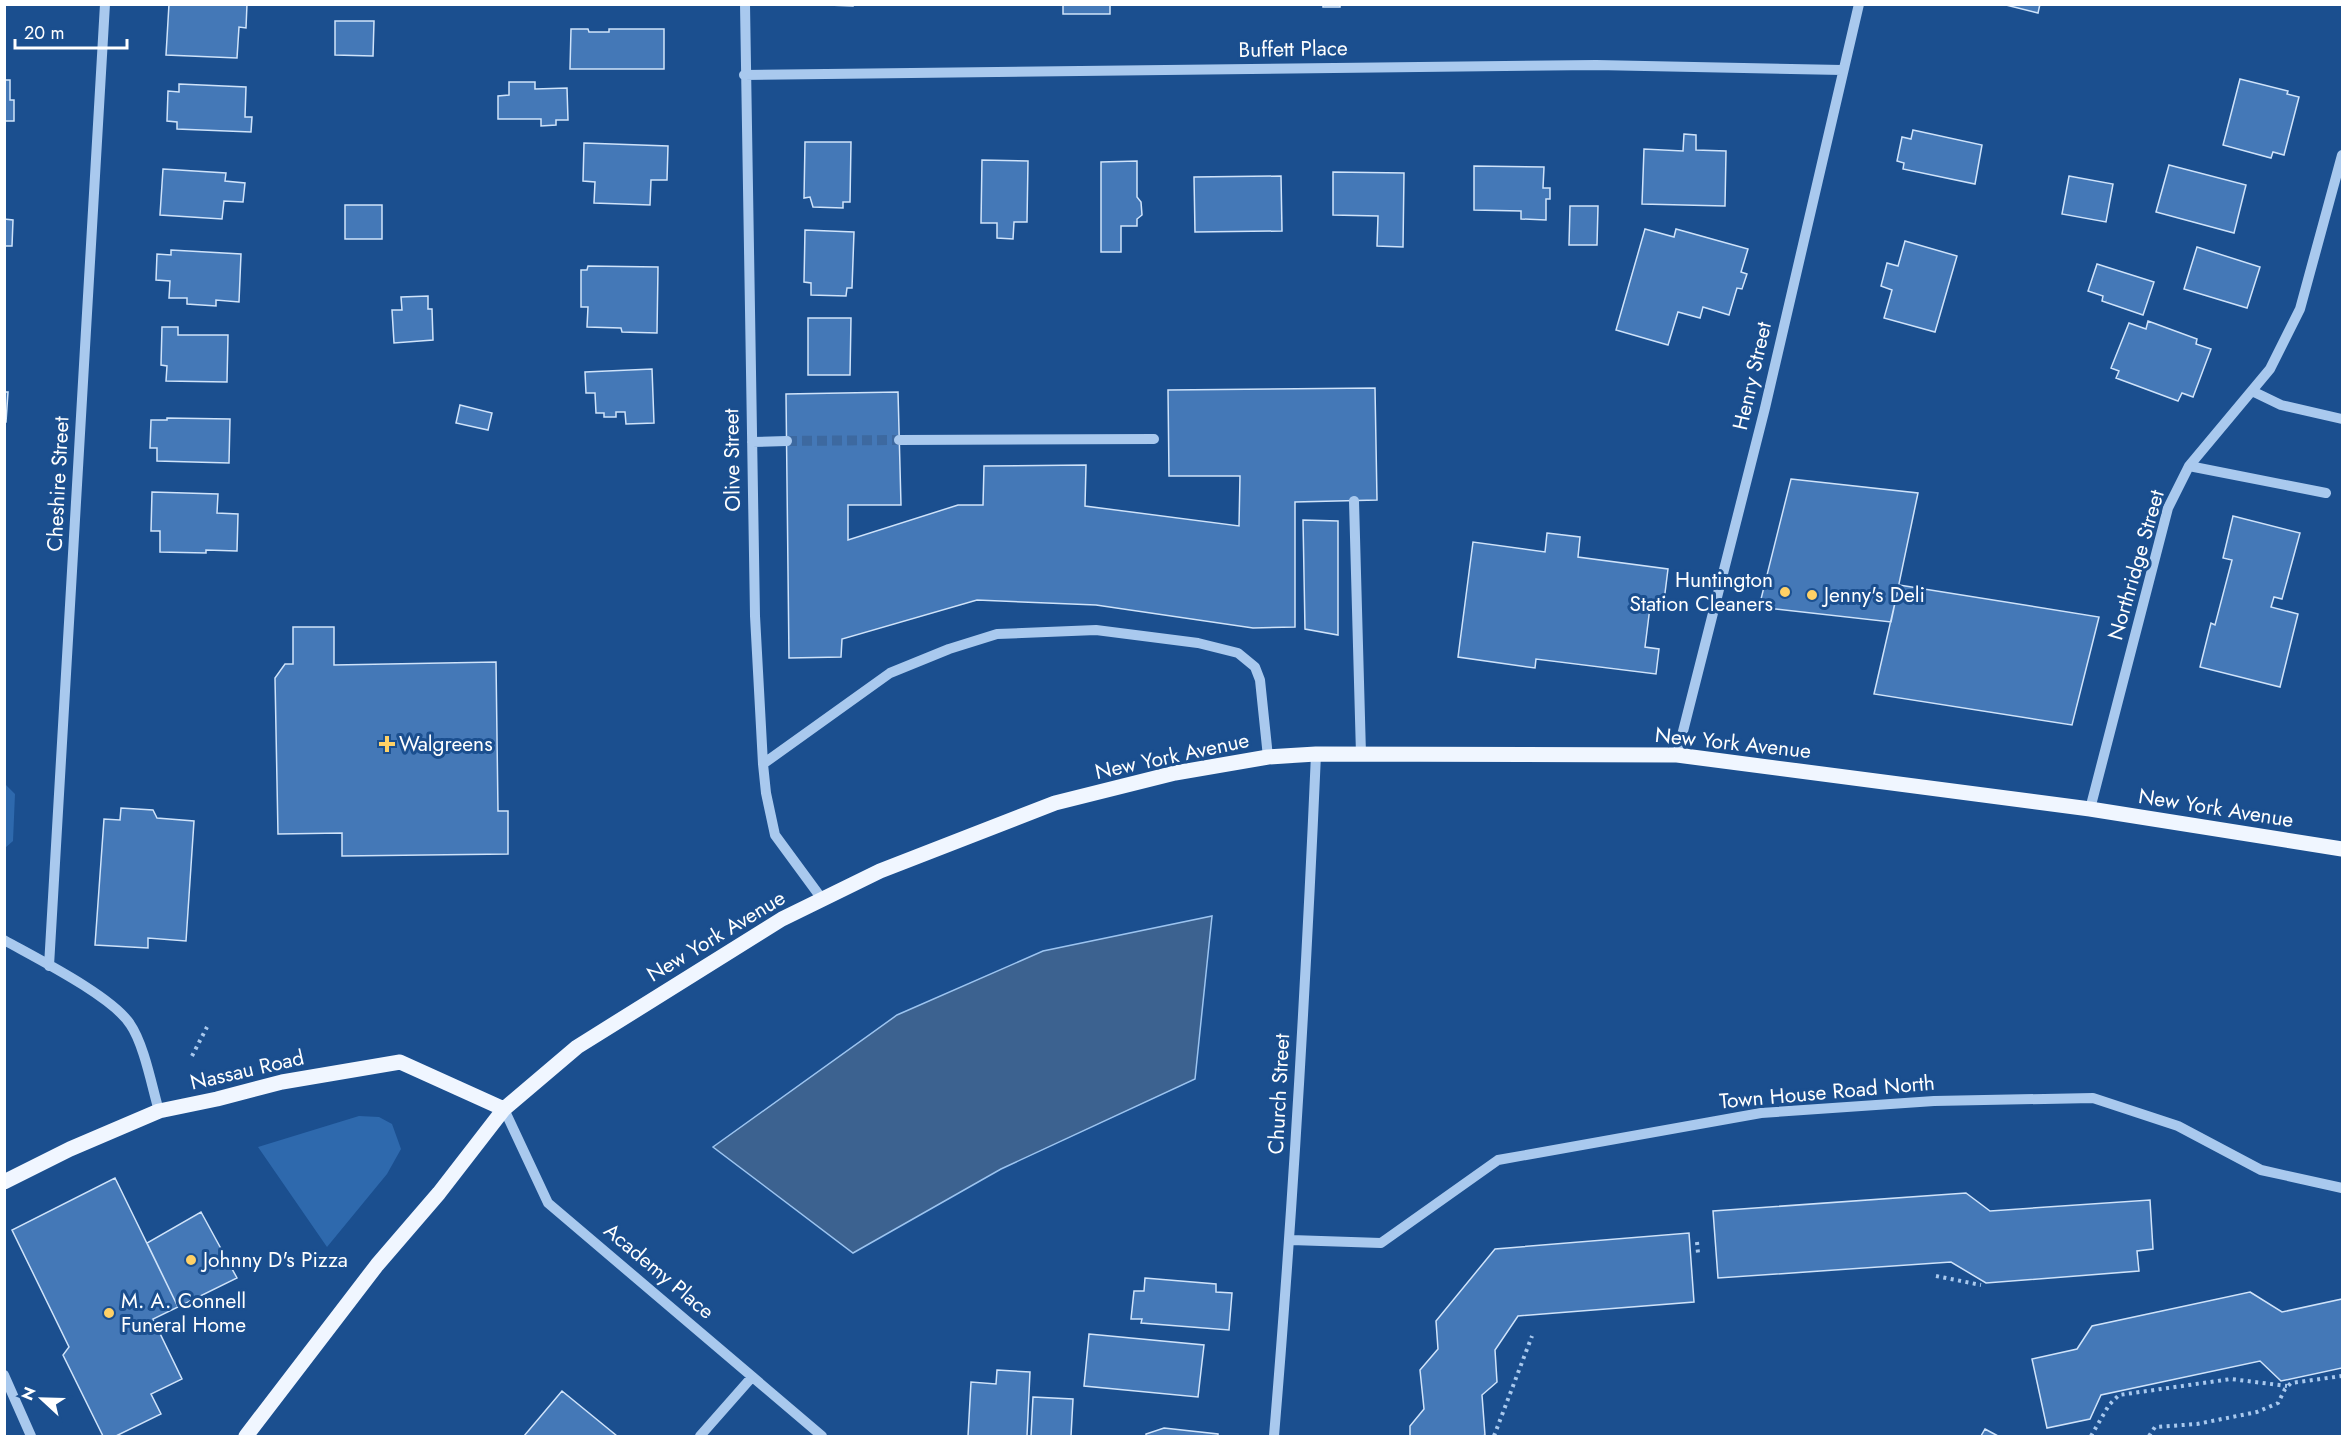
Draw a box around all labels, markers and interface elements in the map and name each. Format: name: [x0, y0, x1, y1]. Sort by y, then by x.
scale bar: [15, 12, 128, 50]
text: 20 m: [24, 20, 64, 46]
street label: Buffett Place: [1238, 33, 1348, 65]
street label: Henry Street: [1725, 319, 1779, 433]
street label: Olive Street: [716, 408, 748, 512]
street label: Cheshire Street: [39, 416, 77, 552]
street label: Northridge Street: [2100, 486, 2172, 644]
place label: Huntington Station Cleaners: [1629, 565, 1773, 619]
place label: Jenny's Deli: [1821, 580, 1925, 610]
marker: Huntington Station Cleaners: [1778, 585, 1792, 599]
marker: Jenny's Deli: [1805, 588, 1819, 602]
street label: New York Avenue: [1654, 720, 1813, 766]
street label: New York Avenue: [1092, 725, 1252, 787]
place label: Walgreens: [399, 729, 493, 759]
marker: Walgreens: [380, 737, 394, 751]
street label: New York Avenue: [2136, 781, 2296, 835]
street label: New York Avenue: [641, 883, 791, 989]
street label: Church Street: [1261, 1033, 1297, 1155]
street label: Nassau Road: [187, 1042, 307, 1098]
street label: Town House Road North: [1718, 1068, 1936, 1116]
street label: Academy Place: [597, 1216, 721, 1326]
place label: Johnny D's Pizza: [200, 1245, 348, 1275]
marker: Johnny D's Pizza: [184, 1253, 198, 1267]
place label: M. A. Connell Funeral Home: [121, 1286, 246, 1340]
marker: M. A. Connell Funeral Home: [102, 1306, 116, 1320]
north arrow: [12, 1369, 72, 1429]
text: N: [16, 1383, 42, 1404]

